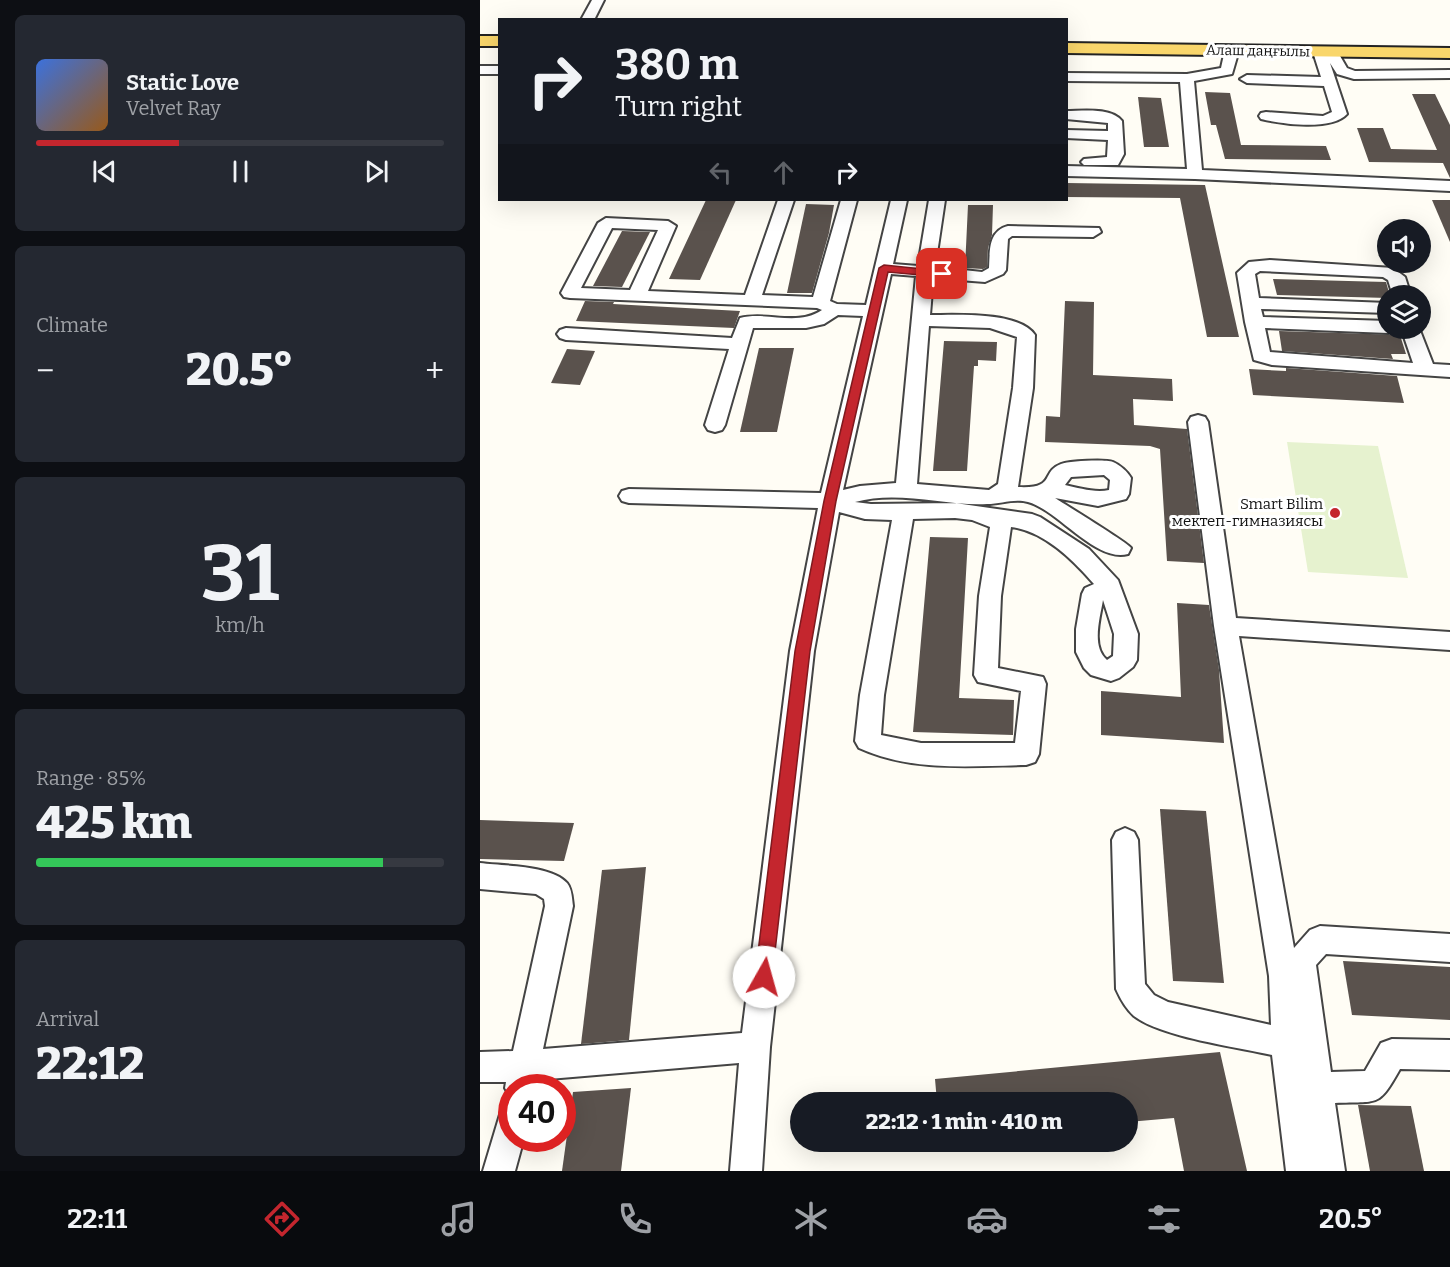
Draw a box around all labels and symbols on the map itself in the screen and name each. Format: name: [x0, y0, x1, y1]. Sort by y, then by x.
street label: Алаш даңғылы: [1206, 42, 1310, 60]
pin: [916, 248, 967, 299]
place label: Smart Bilim мектеп-гимназиясы: [1172, 495, 1324, 530]
marker: Smart Bilim мектеп-гимназиясы: [1328, 506, 1342, 520]
position arrow: [732, 945, 796, 1009]
speed limit sign: 40: [498, 1074, 576, 1152]

